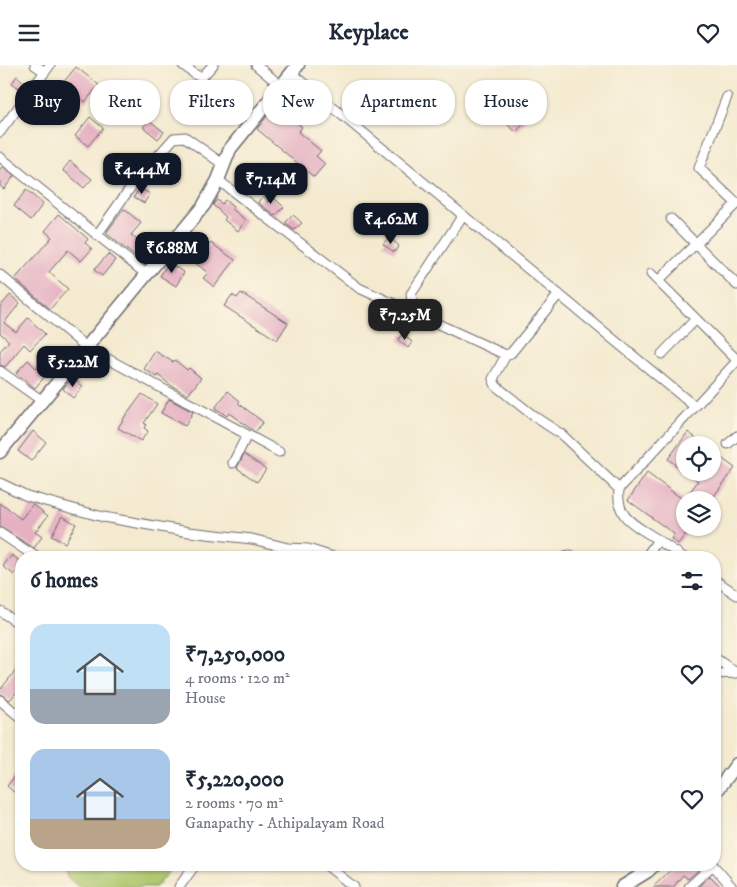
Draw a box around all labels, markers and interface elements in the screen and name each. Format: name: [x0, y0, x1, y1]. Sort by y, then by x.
icon: menu: [15, 19, 43, 47]
text: Keyplace: [328, 19, 409, 46]
icon: heart: [694, 19, 722, 47]
chip: Buy: [15, 80, 80, 125]
chip: Rent: [90, 80, 160, 125]
chip: Filters: [170, 80, 253, 125]
chip: New: [263, 80, 332, 125]
chip: Apartment: [342, 80, 455, 125]
chip: House: [465, 80, 547, 125]
pin: ₹4.44M: [101, 153, 183, 195]
text: ₹4.44M: [114, 159, 170, 179]
pin: ₹7.14M: [230, 163, 312, 205]
text: ₹7.14M: [246, 169, 297, 189]
pin: ₹4.62M: [350, 203, 432, 245]
text: ₹4.62M: [364, 209, 418, 229]
pin: ₹6.88M: [131, 231, 213, 274]
text: ₹6.88M: [146, 238, 198, 258]
pin: ₹7.25M: [364, 299, 446, 341]
text: ₹7.25M: [379, 305, 431, 325]
pin: ₹5.22M: [32, 345, 114, 388]
text: ₹5.22M: [48, 352, 98, 372]
map controls: [676, 436, 721, 536]
button: locate: [676, 436, 721, 481]
button: layers: [676, 491, 721, 536]
icon: filters: [678, 567, 706, 595]
text: 6 homes: [30, 568, 98, 594]
text: ₹7,250,000: [185, 642, 285, 668]
icon: home: [70, 644, 130, 704]
icon: heart: [678, 660, 706, 688]
text: 4 rooms · 120 m²: [185, 668, 290, 688]
text: House: [185, 688, 226, 708]
text: ₹5,220,000: [185, 767, 284, 793]
icon: home: [70, 769, 130, 829]
icon: heart: [678, 785, 706, 813]
text: 2 rooms · 70 m²: [185, 793, 283, 813]
text: Ganapathy - Athipalayam Road: [185, 813, 384, 833]

